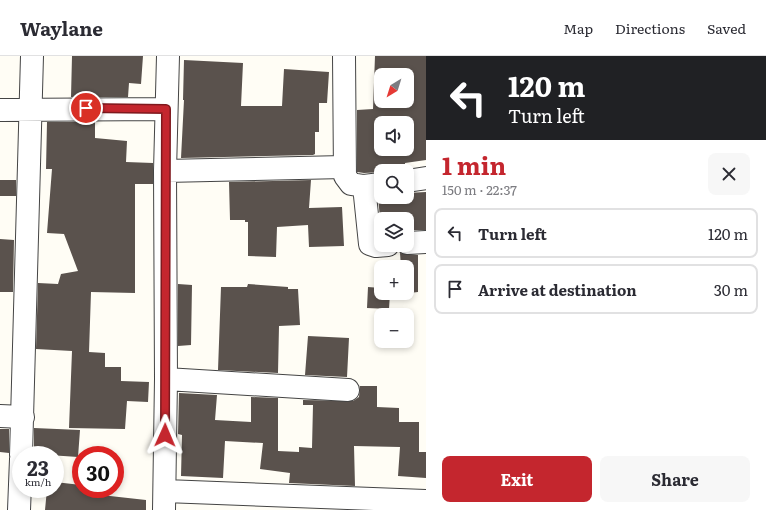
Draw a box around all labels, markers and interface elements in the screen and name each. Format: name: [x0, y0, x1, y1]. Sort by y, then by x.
text: Waylane: [20, 14, 103, 42]
text: Map: [563, 18, 593, 38]
text: Directions: [615, 18, 685, 38]
text: Saved: [707, 18, 746, 38]
text: 120 m: [508, 64, 585, 106]
north arrow: [374, 68, 414, 108]
map controls: [374, 68, 414, 348]
icon: left: [442, 72, 494, 124]
pin: [69, 91, 103, 125]
icon: arrive: [75, 97, 97, 119]
text: Turn left: [508, 102, 585, 129]
button: sound: [374, 116, 414, 156]
text: 1 min: [442, 147, 506, 182]
button: close: [708, 153, 750, 195]
button: search: [374, 164, 414, 204]
text: 150 m · 22:37: [442, 180, 517, 199]
button: layers: [374, 212, 414, 252]
icon: left: [444, 222, 466, 244]
text: Turn left: [478, 222, 547, 245]
text: 120 m: [708, 222, 748, 245]
button: +: [374, 260, 414, 300]
icon: arrive: [444, 278, 466, 300]
text: Arrive at destination: [478, 278, 637, 301]
text: 30 m: [714, 278, 748, 301]
button: −: [374, 308, 414, 348]
position arrow: [144, 414, 186, 456]
speed limit sign: 30: [72, 446, 124, 498]
text: 23: [27, 452, 49, 482]
button: Exit: [442, 456, 592, 502]
button: Share: [600, 456, 750, 502]
text: km/h: [25, 474, 51, 489]

